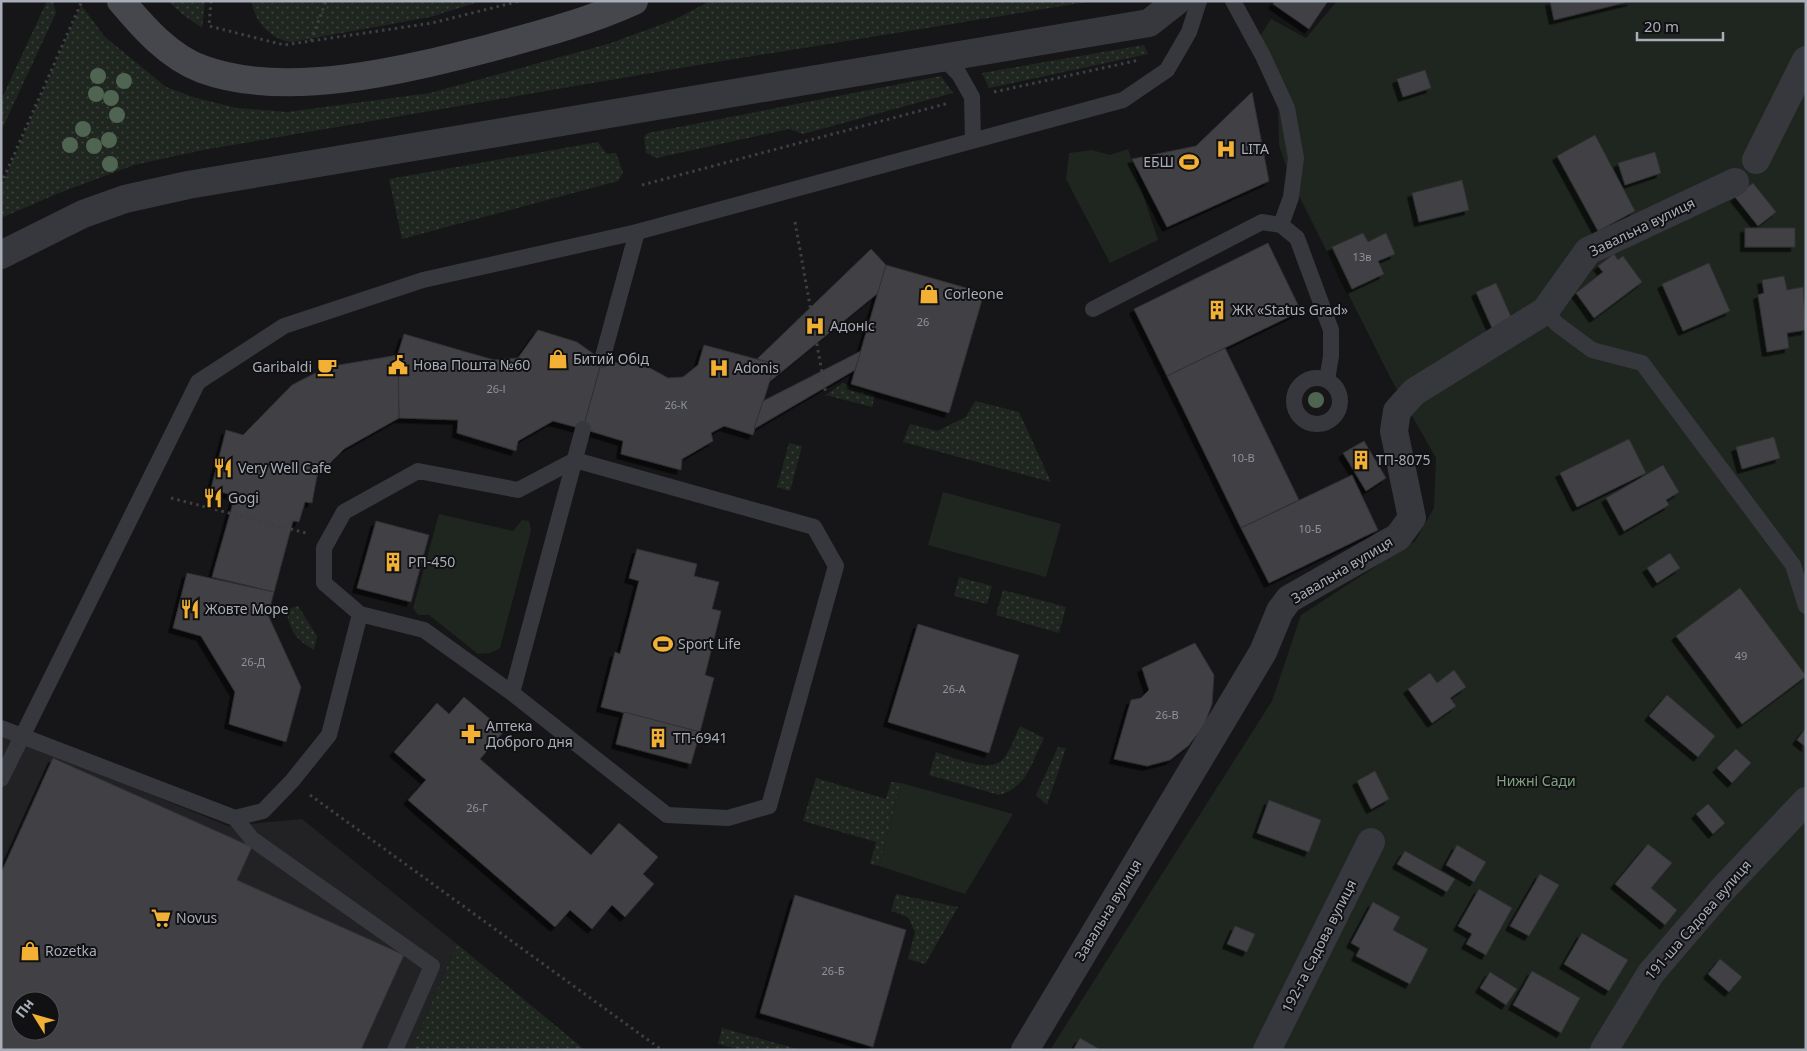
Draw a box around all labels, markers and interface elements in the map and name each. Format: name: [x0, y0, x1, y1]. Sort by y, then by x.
scale bar: [1637, 10, 1723, 42]
text: 20 m: [1644, 16, 1679, 36]
hospital icon: LITA: [1215, 138, 1237, 160]
place label: LITA: [1241, 139, 1269, 158]
sports icon: ЕБШ: [1178, 151, 1200, 173]
place label: ЕБШ: [1143, 152, 1174, 171]
street label: Завальна вулиця: [1586, 193, 1698, 260]
house number: 13в: [1353, 249, 1371, 264]
shop icon: Corleone: [918, 283, 940, 305]
place label: Corleone: [944, 284, 1004, 303]
building icon: ЖК «Status Grad»: [1206, 299, 1228, 321]
place label: ЖК «Status Grad»: [1232, 300, 1348, 319]
house number: 26: [917, 314, 929, 329]
hospital icon: Адоніс: [804, 315, 826, 337]
place label: Адоніс: [830, 316, 875, 335]
shop icon: Битий Обід: [547, 348, 569, 370]
place label: Битий Обід: [573, 349, 649, 368]
public building icon: Нова Пошта №60: [387, 354, 409, 376]
place label: Нова Пошта №60: [413, 355, 530, 374]
cafe icon: Garibaldi: [316, 356, 338, 378]
place label: Garibaldi: [252, 357, 312, 376]
hospital icon: Adonis: [708, 357, 730, 379]
place label: Adonis: [734, 358, 779, 377]
house number: 26-І: [486, 381, 506, 396]
house number: 26-К: [664, 397, 688, 412]
building icon: ТП-8075: [1350, 449, 1372, 471]
house number: 10-В: [1231, 450, 1255, 465]
place label: ТП-8075: [1376, 450, 1431, 469]
restaurant icon: Very Well Cafe: [212, 457, 234, 479]
place label: Very Well Cafe: [238, 458, 332, 477]
restaurant icon: Gogi: [202, 487, 224, 509]
place label: Gogi: [228, 488, 259, 507]
house number: 10-Б: [1299, 521, 1322, 536]
street label: Завальна вулиця: [1287, 532, 1396, 607]
building icon: РП-450: [382, 551, 404, 573]
place label: РП-450: [408, 552, 455, 571]
restaurant icon: Жовте Море: [179, 598, 201, 620]
place label: Жовте Море: [205, 599, 289, 618]
sports icon: Sport Life: [652, 633, 674, 655]
place label: Sport Life: [678, 634, 741, 653]
house number: 49: [1735, 648, 1747, 663]
house number: 26-Д: [241, 654, 265, 669]
house number: 26-А: [942, 681, 967, 696]
house number: 26-В: [1155, 707, 1179, 722]
place label: Аптека Доброго дня: [486, 716, 573, 751]
pharmacy icon: Аптека Доброго дня: [460, 723, 482, 745]
building icon: ТП-6941: [647, 727, 669, 749]
place label: ТП-6941: [673, 728, 728, 747]
park label: Нижні Сади: [1496, 771, 1576, 790]
house number: 26-Г: [466, 800, 488, 815]
street label: Завальна вулиця: [1070, 855, 1145, 964]
street label: 191-ша Садова вулиця: [1640, 856, 1755, 984]
street label: 192-га Садова вулиця: [1277, 876, 1360, 1015]
supermarket icon: Novus: [150, 907, 172, 929]
place label: Novus: [176, 908, 218, 927]
shop icon: Rozetka: [19, 940, 41, 962]
place label: Rozetka: [45, 941, 97, 960]
house number: 26-Б: [822, 963, 845, 978]
north arrow: [10, 991, 60, 1041]
text: Пн: [11, 994, 38, 1022]

